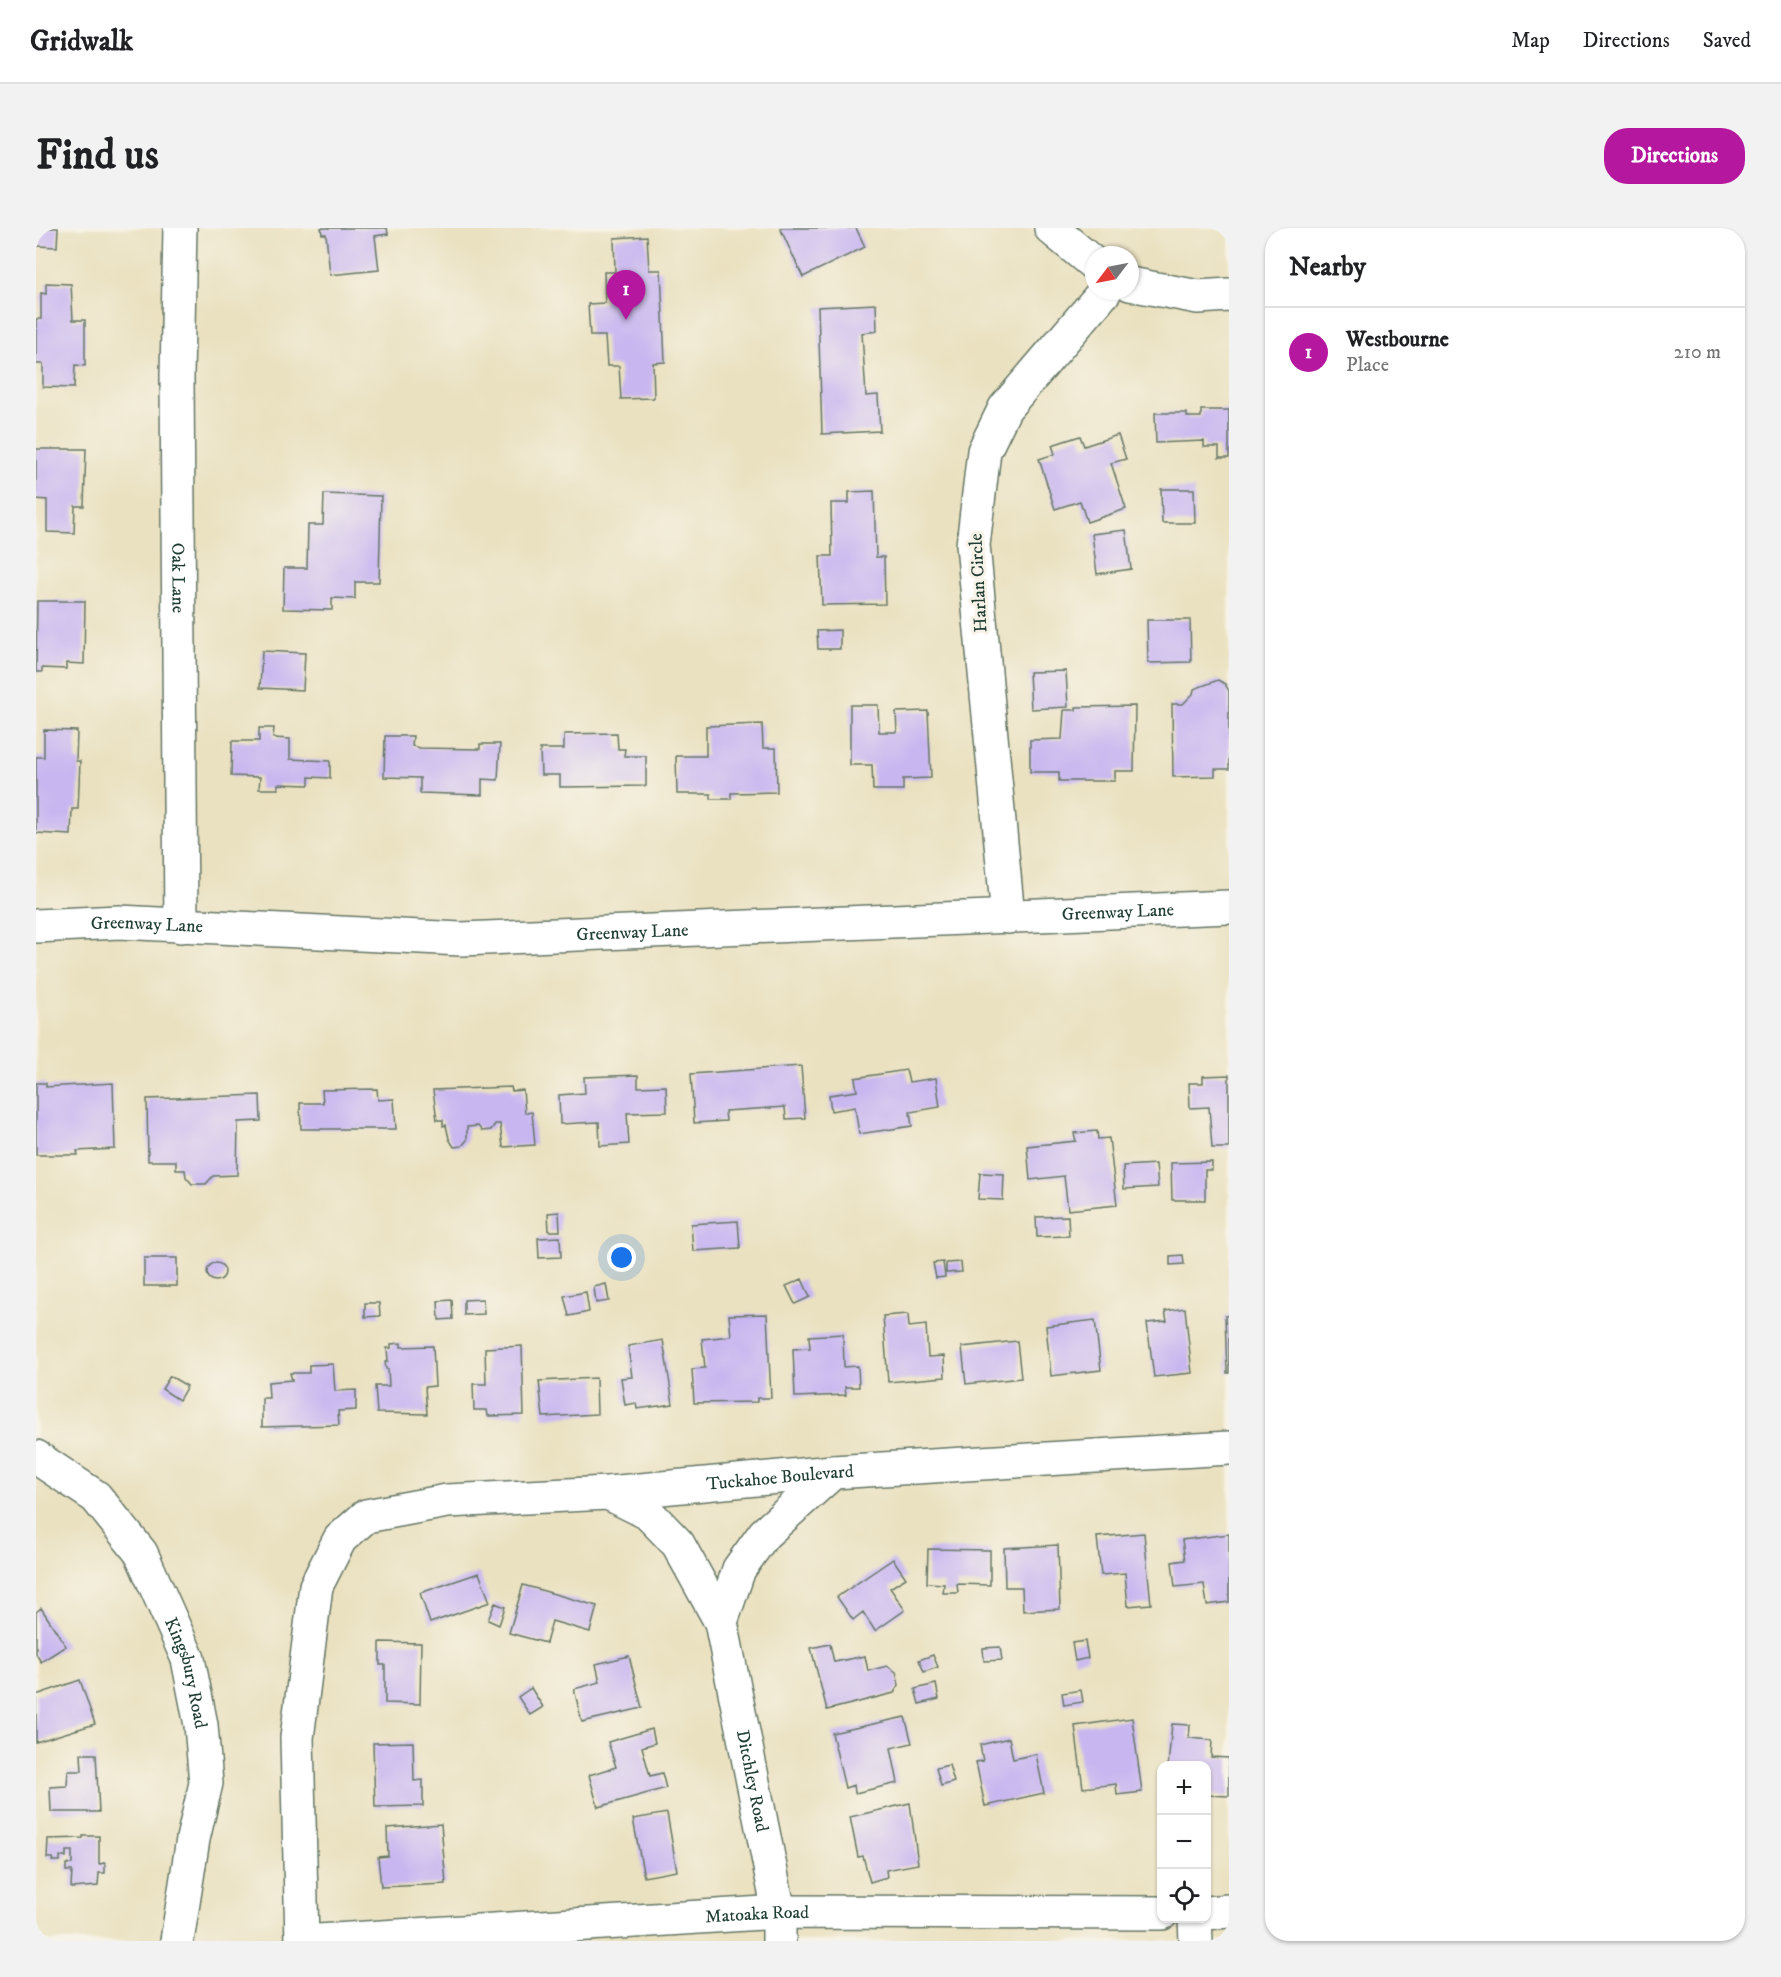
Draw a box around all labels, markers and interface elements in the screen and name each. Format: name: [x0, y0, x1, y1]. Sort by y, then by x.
text: Gridwalk: [30, 24, 133, 59]
text: Map: [1511, 28, 1550, 54]
text: Directions: [1583, 28, 1670, 54]
text: Saved: [1703, 28, 1751, 54]
button: Directions: [1604, 128, 1745, 184]
text: Find us: [36, 130, 159, 182]
north arrow: [1085, 246, 1139, 300]
text: Nearby: [1289, 251, 1366, 284]
pin: 1: [606, 270, 646, 320]
text: Westbourne: [1346, 326, 1449, 353]
text: 1: [1305, 340, 1312, 365]
text: 210 m: [1674, 340, 1721, 365]
text: Place: [1346, 353, 1389, 378]
street label: Harlan Circle: [965, 533, 993, 633]
street label: Oak Lane: [166, 543, 189, 613]
street label: Greenway Lane: [1061, 899, 1175, 926]
street label: Greenway Lane: [90, 912, 204, 938]
street label: Greenway Lane: [576, 920, 689, 946]
your location: [607, 1243, 636, 1272]
street label: Tuckahoe Boulevard: [705, 1461, 854, 1496]
street label: Kingsbury Road: [159, 1614, 211, 1731]
street label: Ditchley Road: [731, 1728, 773, 1834]
map controls: [1157, 1761, 1211, 1923]
button: +: [1157, 1761, 1211, 1815]
button: −: [1157, 1815, 1211, 1869]
button: locate: [1157, 1869, 1211, 1923]
street label: Matoaka Road: [705, 1902, 809, 1929]

